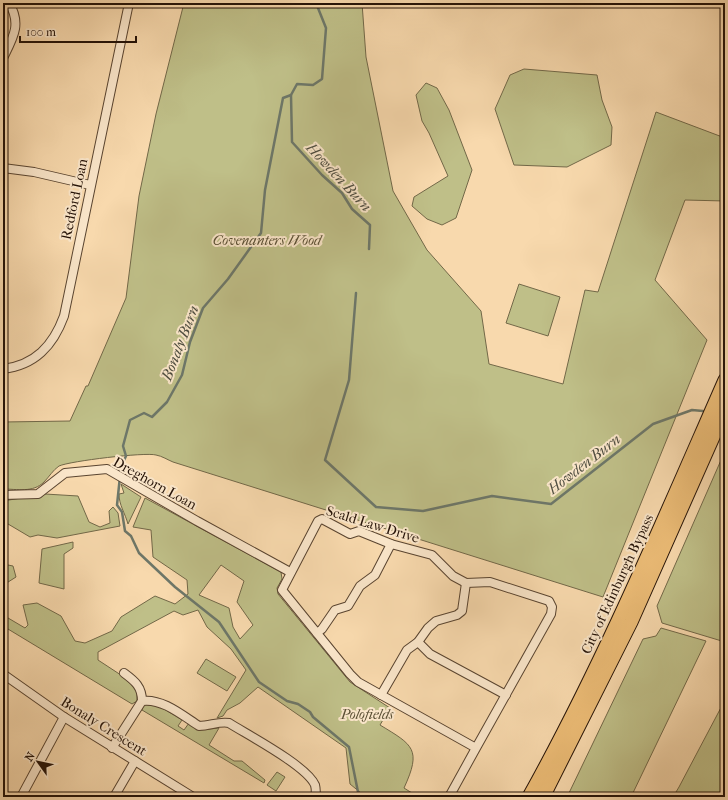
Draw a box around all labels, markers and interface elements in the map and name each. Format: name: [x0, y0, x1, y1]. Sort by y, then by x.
scale bar: [20, 18, 136, 44]
text: 100 m: [26, 25, 56, 39]
water label: Howden Burn: [302, 138, 375, 215]
street label: Redford Loan: [58, 157, 91, 241]
park label: Covenanters Wood: [213, 232, 323, 249]
water label: Bonaly Burn: [157, 303, 203, 384]
water label: Howden Burn: [543, 430, 624, 499]
street label: Dreghorn Loan: [110, 453, 200, 513]
street label: Scald Law Drive: [324, 502, 422, 547]
street label: City of Edinburgh Bypass: [578, 512, 657, 657]
street label: Bonaly Crescent: [58, 693, 150, 760]
park label: Polofields: [340, 706, 394, 723]
north arrow: [18, 742, 58, 782]
text: N: [22, 749, 38, 764]

